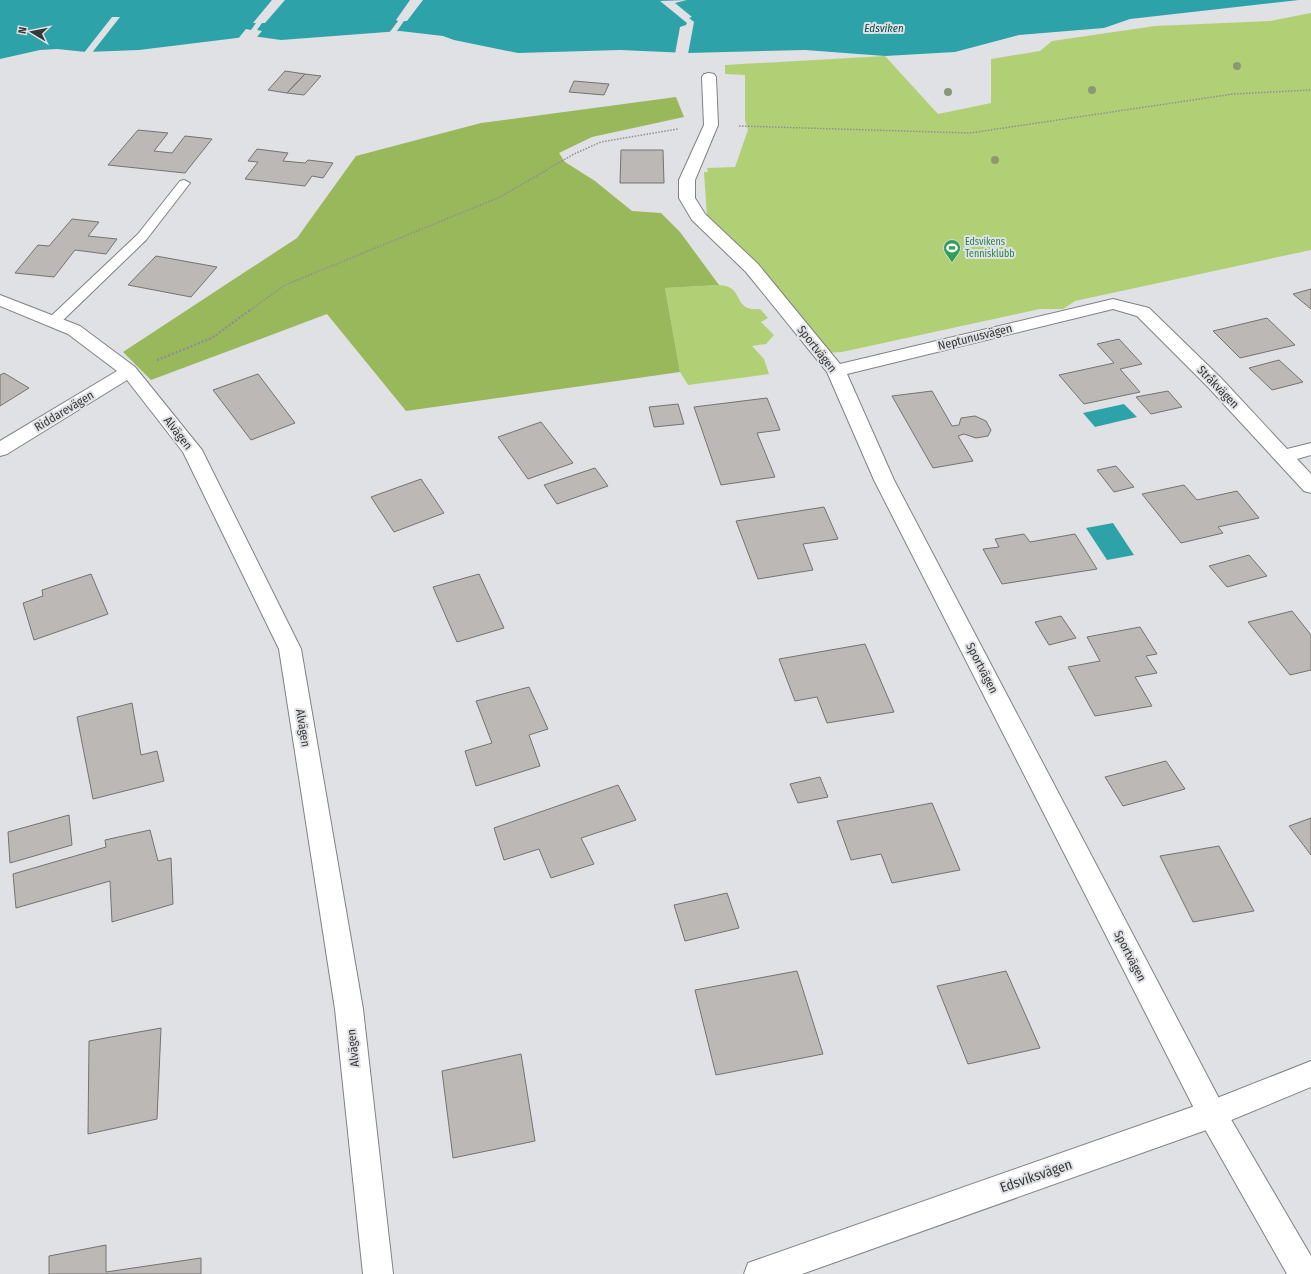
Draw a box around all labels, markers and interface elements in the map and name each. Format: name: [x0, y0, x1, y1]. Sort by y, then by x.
north arrow: [12, 12, 52, 52]
water label: Edsviken: [864, 22, 904, 35]
text: N: [16, 26, 30, 35]
place label: Edsvikens Tennisklubb: [965, 236, 1015, 260]
sports icon: Edsvikens Tennisklubb: [942, 238, 962, 263]
street label: Neptunusvägen: [936, 321, 1014, 353]
street label: Sportvägen: [794, 323, 840, 375]
street label: Stråkvägen: [1194, 363, 1242, 411]
street label: Riddarevägen: [32, 388, 96, 434]
street label: Alvägen: [161, 414, 195, 452]
street label: Sportvägen: [963, 640, 1001, 696]
street label: Alvägen: [293, 708, 313, 748]
street label: Sportvägen: [1111, 928, 1149, 984]
street label: Alvägen: [344, 1028, 362, 1068]
street label: Edsviksvägen: [998, 1156, 1074, 1196]

